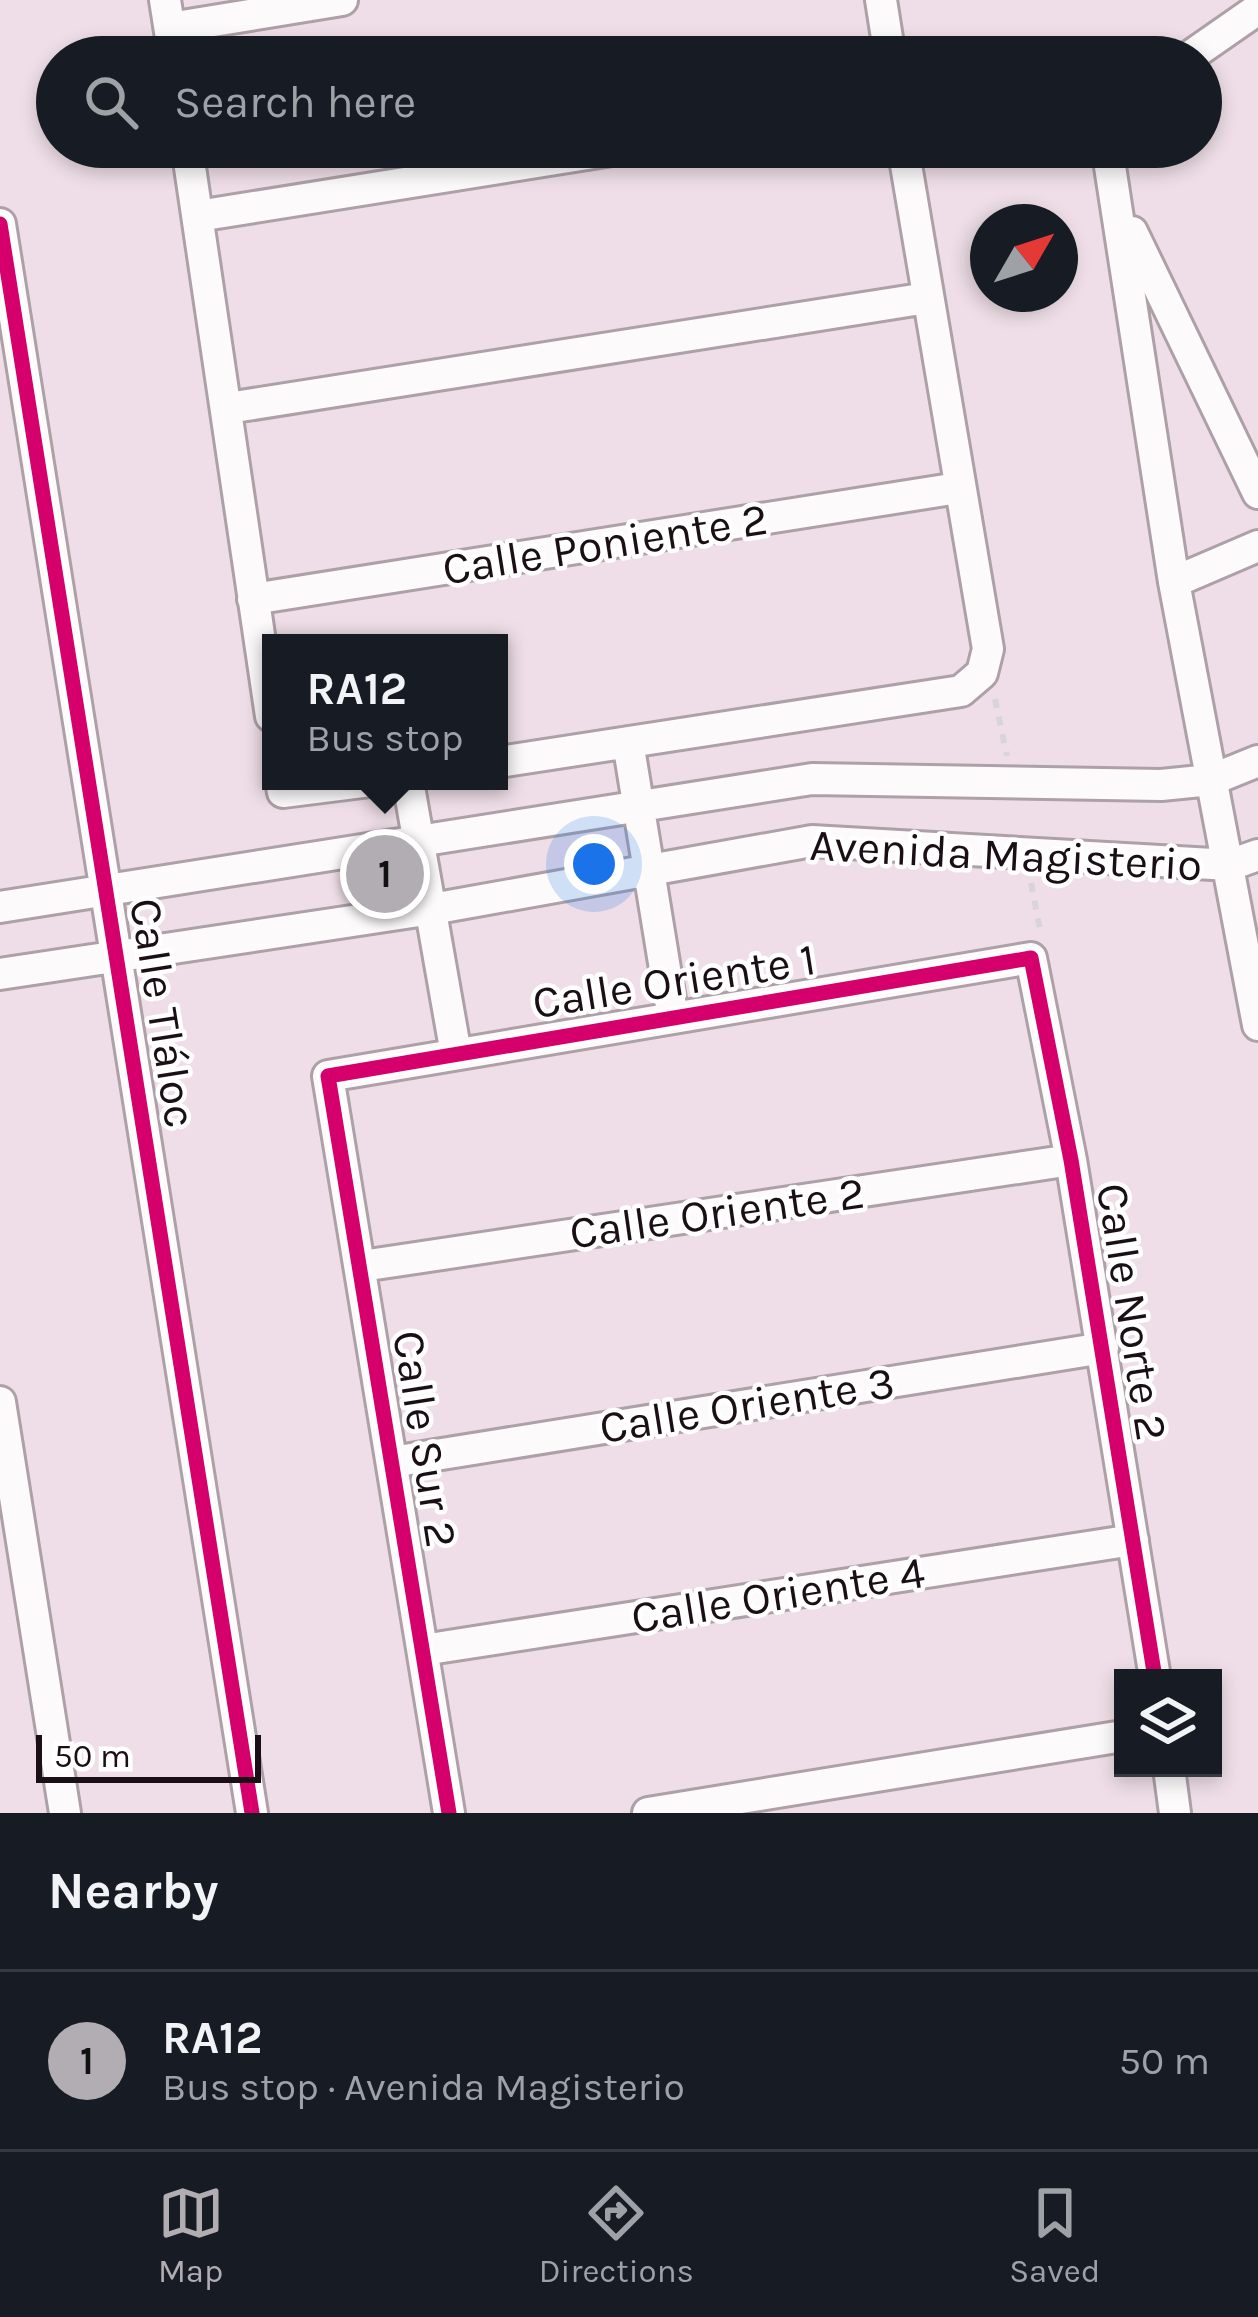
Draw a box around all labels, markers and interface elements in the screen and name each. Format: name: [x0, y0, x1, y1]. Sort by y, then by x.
search box: [36, 36, 1222, 168]
icon: search: [78, 69, 144, 135]
text: Search here: [174, 76, 416, 128]
north arrow: [970, 204, 1078, 312]
street label: Calle Poniente 2: [439, 493, 771, 595]
popup: [262, 634, 508, 790]
text: RA12: [307, 663, 407, 715]
text: Bus stop: [307, 715, 463, 761]
street label: Avenida Magisterio: [808, 819, 1204, 892]
pin: 1: [346, 829, 424, 919]
your location: [564, 834, 624, 894]
street label: Calle Tláloc: [119, 895, 207, 1131]
street label: Calle Oriente 1: [529, 933, 819, 1029]
street label: Calle Oriente 2: [566, 1167, 868, 1259]
street label: Calle Norte 2: [1086, 1180, 1178, 1444]
street label: Calle Sur 2: [382, 1327, 468, 1551]
street label: Calle Oriente 3: [596, 1356, 898, 1454]
street label: Calle Oriente 4: [628, 1546, 928, 1644]
map controls: [1114, 1669, 1222, 1777]
button: layers: [1114, 1669, 1222, 1777]
scale bar: [36, 1729, 261, 1782]
text: 50 m: [54, 1737, 131, 1775]
text: Nearby: [48, 1861, 218, 1921]
text: RA12: [162, 2012, 262, 2064]
text: 1: [80, 2038, 94, 2084]
text: 50 m: [1119, 2038, 1210, 2084]
text: Bus stop · Avenida Magisterio: [162, 2064, 685, 2110]
tab: Map: [158, 2180, 224, 2290]
tab: Directions: [539, 2180, 694, 2290]
tab: Saved: [1009, 2180, 1100, 2290]

